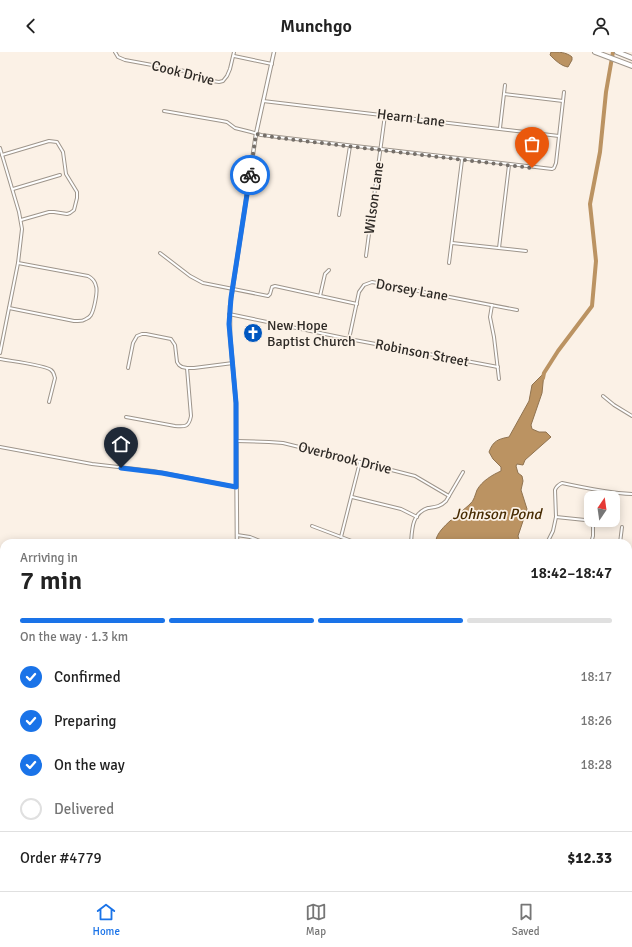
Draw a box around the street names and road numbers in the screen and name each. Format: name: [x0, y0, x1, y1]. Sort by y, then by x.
street label: Cook Drive: [150, 57, 216, 89]
street label: Hearn Lane: [376, 105, 446, 131]
street label: Wilson Lane: [361, 161, 387, 235]
street label: Dorsey Lane: [375, 275, 449, 305]
street label: Robinson Street: [374, 336, 470, 370]
street label: Overbrook Drive: [296, 438, 394, 478]

